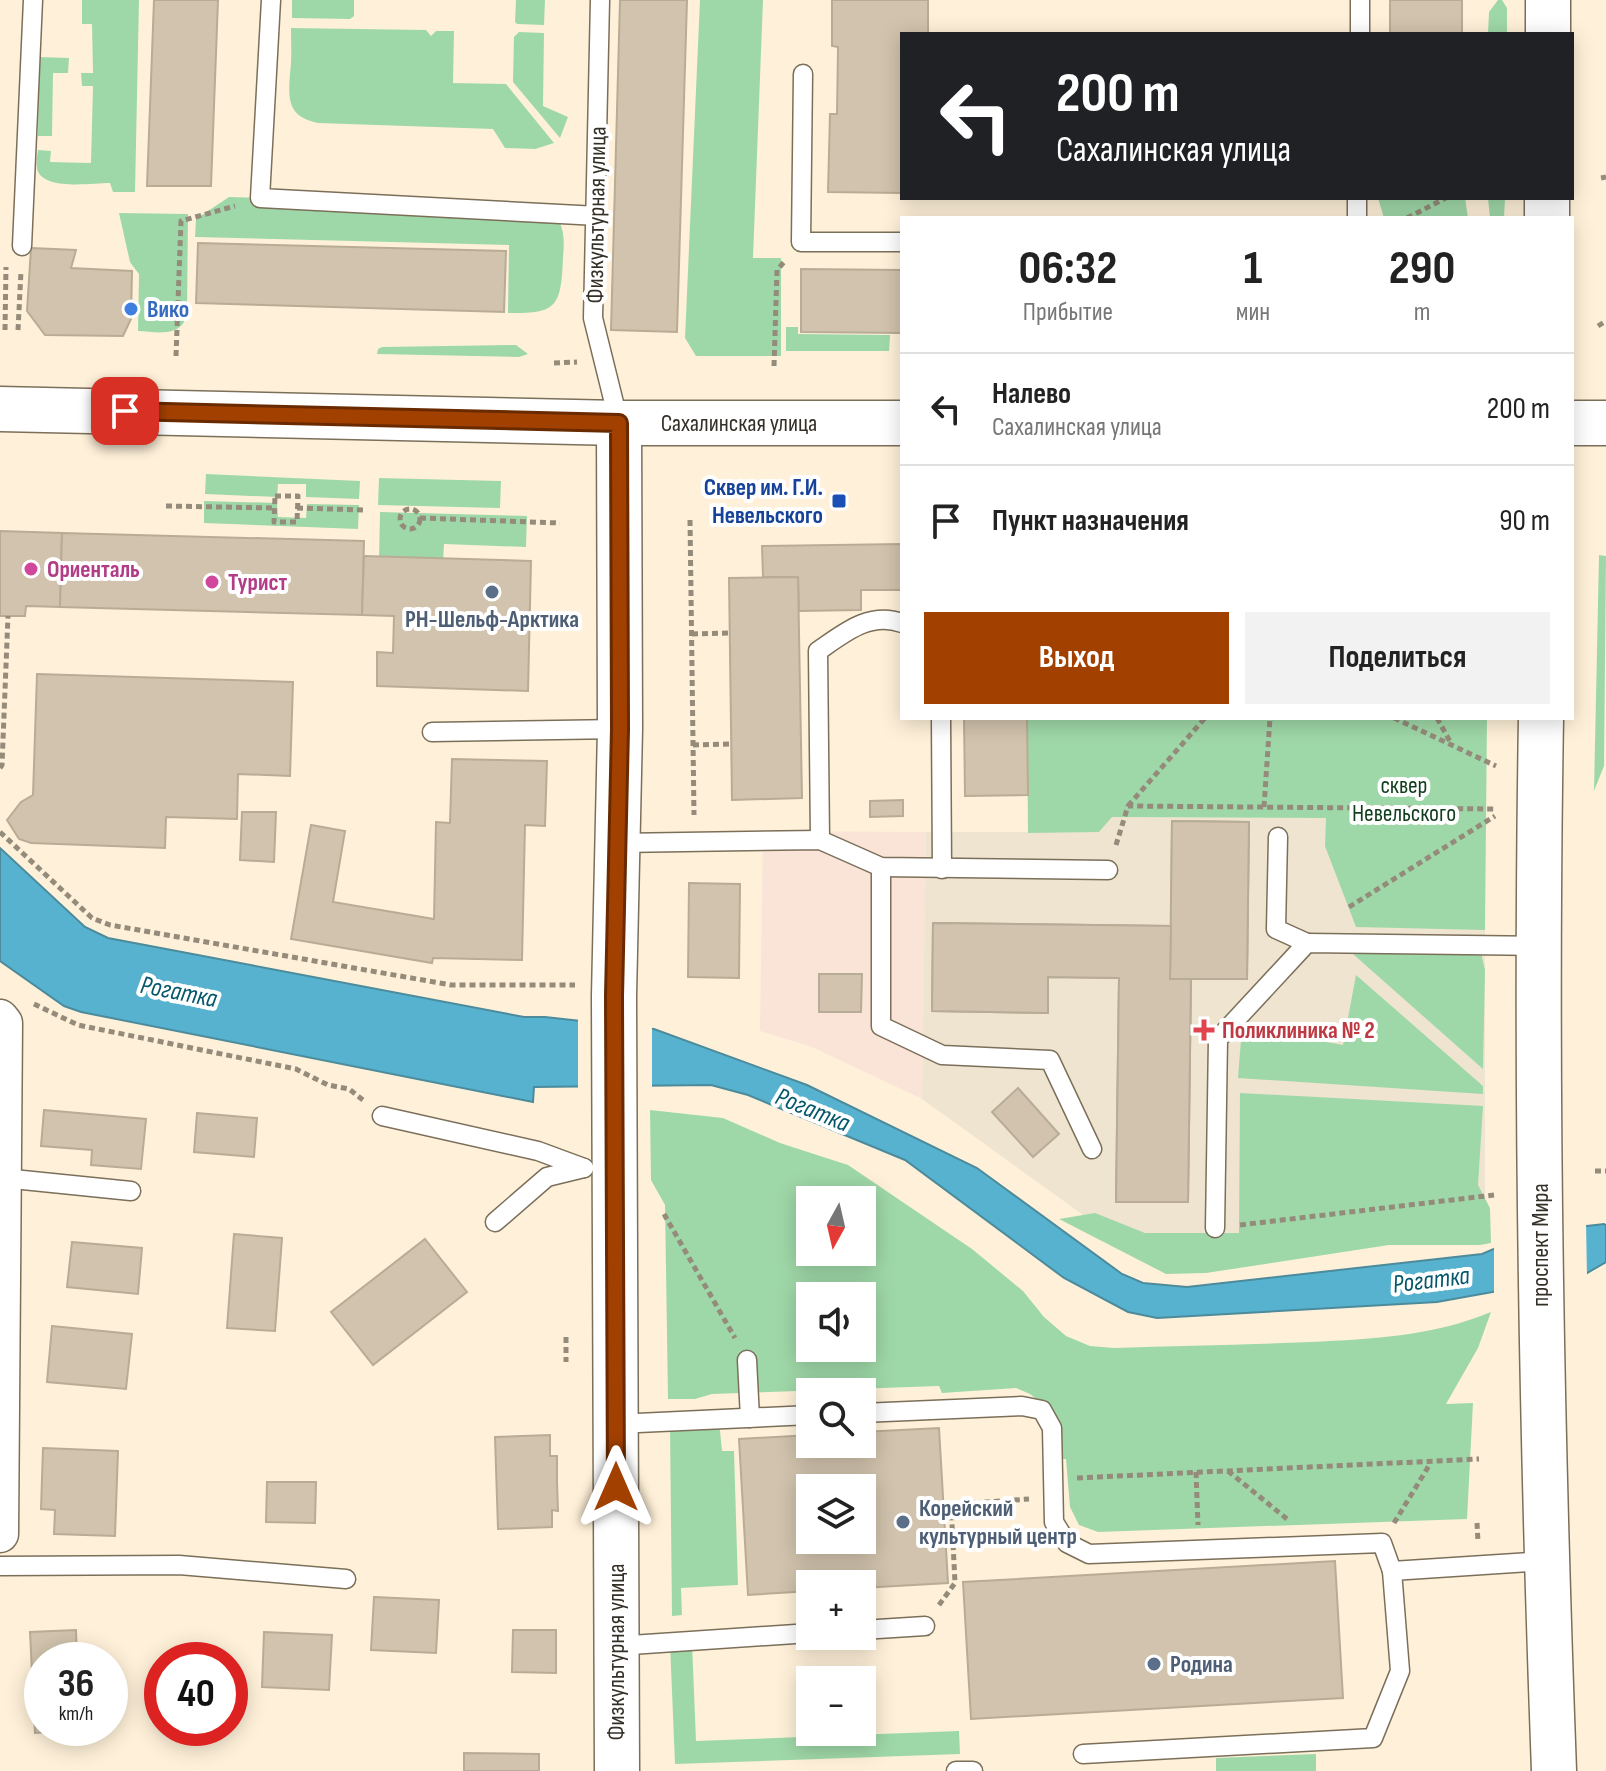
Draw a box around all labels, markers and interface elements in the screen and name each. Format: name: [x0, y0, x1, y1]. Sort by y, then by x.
text: 200 m: [1056, 61, 1180, 128]
icon: left: [924, 64, 1028, 168]
street label: Физкультурная улица: [580, 126, 613, 304]
text: Сахалинская улица: [1056, 129, 1291, 172]
text: 06:32: [1019, 240, 1117, 297]
text: 1: [1244, 240, 1262, 297]
text: 290: [1389, 240, 1455, 297]
place label: Вико: [147, 295, 189, 324]
text: Прибытие: [1023, 297, 1113, 328]
text: мин: [1236, 297, 1270, 328]
text: m: [1414, 297, 1430, 328]
marker: Вико: [122, 300, 140, 318]
text: Налево: [992, 376, 1071, 412]
pin: [91, 377, 159, 445]
icon: left: [924, 387, 968, 431]
icon: arrive: [103, 389, 147, 433]
text: 200 m: [1487, 391, 1550, 427]
street label: Сахалинская улица: [661, 409, 817, 438]
text: Сахалинская улица: [992, 412, 1162, 443]
place label: Сквер им. Г.И. Невельского: [704, 473, 823, 530]
marker: Сквер им. Г.И. Невельского: [830, 492, 848, 510]
icon: arrive: [924, 499, 968, 543]
text: Пункт назначения: [992, 503, 1189, 539]
text: 90 m: [1499, 503, 1550, 539]
place label: Ориенталь: [47, 555, 140, 584]
marker: Ориенталь: [22, 560, 40, 578]
place label: Турист: [228, 568, 288, 597]
marker: Турист: [203, 573, 221, 591]
marker: РН-Шельф-Арктика: [483, 583, 501, 601]
place label: РН-Шельф-Арктика: [405, 605, 579, 634]
button: Выход: [924, 612, 1229, 704]
button: Поделиться: [1245, 612, 1550, 704]
park label: сквер Невельского: [1352, 771, 1456, 828]
water label: Рогатка: [138, 970, 220, 1015]
place label: Поликлиника № 2: [1222, 1016, 1375, 1045]
marker: Поликлиника № 2: [1193, 1019, 1215, 1041]
water label: Рогатка: [771, 1082, 855, 1139]
street label: проспект Мира: [1526, 1183, 1555, 1307]
north arrow: [796, 1186, 876, 1266]
map controls: [796, 1186, 876, 1746]
water label: Рогатка: [1391, 1260, 1472, 1301]
button: sound: [796, 1282, 876, 1362]
button: search: [796, 1378, 876, 1458]
position arrow: [574, 1445, 658, 1529]
button: layers: [796, 1474, 876, 1554]
place label: Корейский культурный центр: [919, 1494, 1077, 1551]
marker: Корейский культурный центр: [894, 1513, 912, 1531]
street label: Физкультурная улица: [602, 1563, 631, 1741]
button: +: [796, 1570, 876, 1650]
speed limit sign: 40: [144, 1642, 248, 1746]
place label: Родина: [1170, 1650, 1233, 1679]
marker: Родина: [1145, 1655, 1163, 1673]
text: 36: [58, 1660, 94, 1708]
button: −: [796, 1666, 876, 1746]
text: km/h: [59, 1702, 93, 1726]

